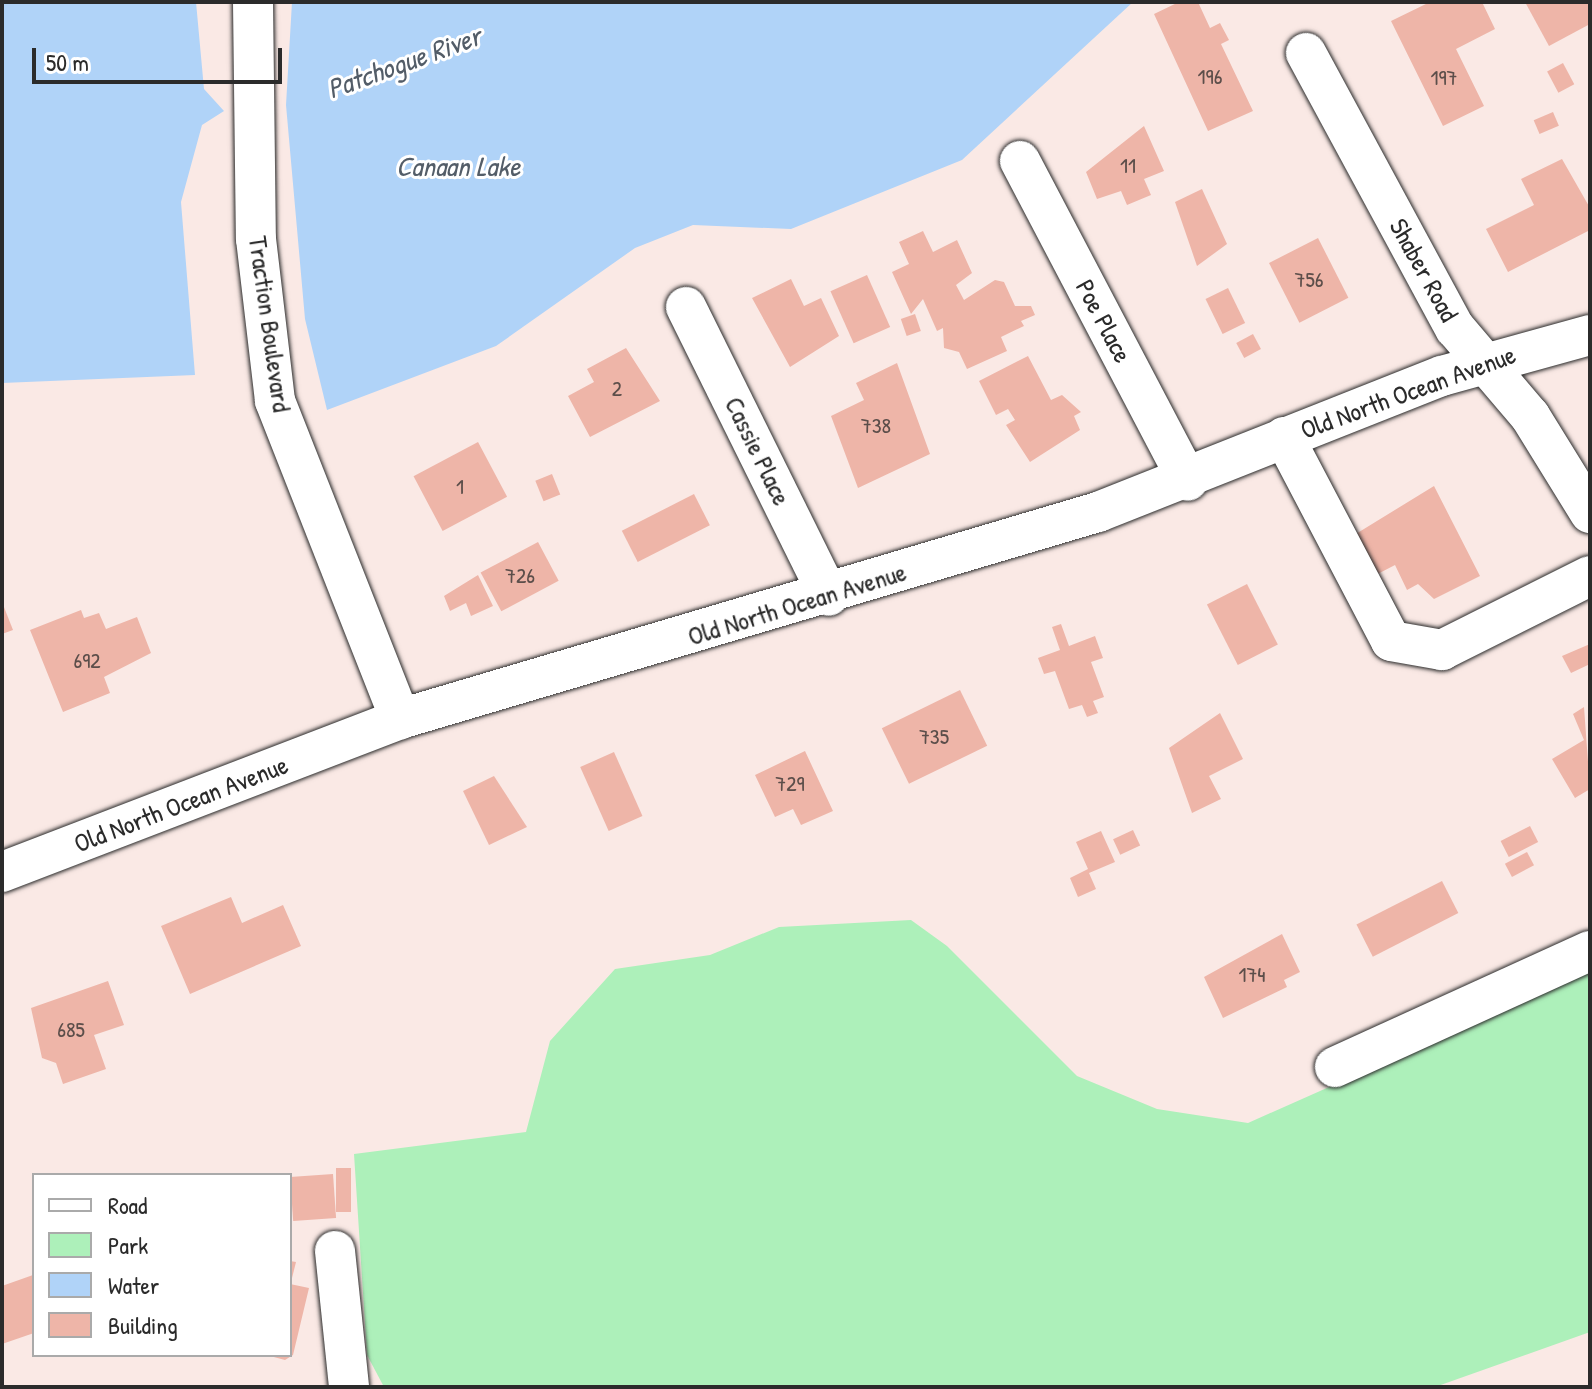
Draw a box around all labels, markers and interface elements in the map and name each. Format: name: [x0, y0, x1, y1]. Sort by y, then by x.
water label: Patchogue River: [322, 19, 486, 105]
scale bar: [36, 32, 286, 82]
text: 50 m: [46, 46, 89, 78]
house number: 196: [1198, 64, 1222, 90]
house number: 197: [1431, 65, 1457, 91]
water label: Canaan Lake: [396, 149, 520, 183]
house number: 11: [1120, 153, 1136, 179]
street label: Shaber Road: [1383, 213, 1465, 327]
street label: Traction Boulevard: [242, 234, 298, 414]
house number: 756: [1295, 267, 1323, 293]
street label: Poe Place: [1069, 274, 1139, 368]
street label: Old North Ocean Avenue: [1296, 339, 1520, 445]
house number: 2: [612, 376, 622, 402]
street label: Cassie Place: [718, 392, 798, 510]
house number: 738: [861, 413, 891, 439]
house number: 1: [456, 474, 464, 500]
street label: Old North Ocean Avenue: [684, 556, 910, 652]
house number: 726: [505, 563, 535, 589]
house number: 692: [73, 648, 101, 674]
house number: 735: [919, 724, 949, 750]
street label: Old North Ocean Avenue: [70, 749, 292, 859]
house number: 729: [775, 771, 805, 797]
house number: 174: [1238, 962, 1266, 988]
house number: 685: [57, 1017, 85, 1043]
legend: [32, 1173, 292, 1357]
text: Road: [108, 1189, 147, 1221]
text: Park: [108, 1229, 148, 1261]
text: Water: [108, 1269, 159, 1301]
text: Building: [108, 1309, 178, 1341]

